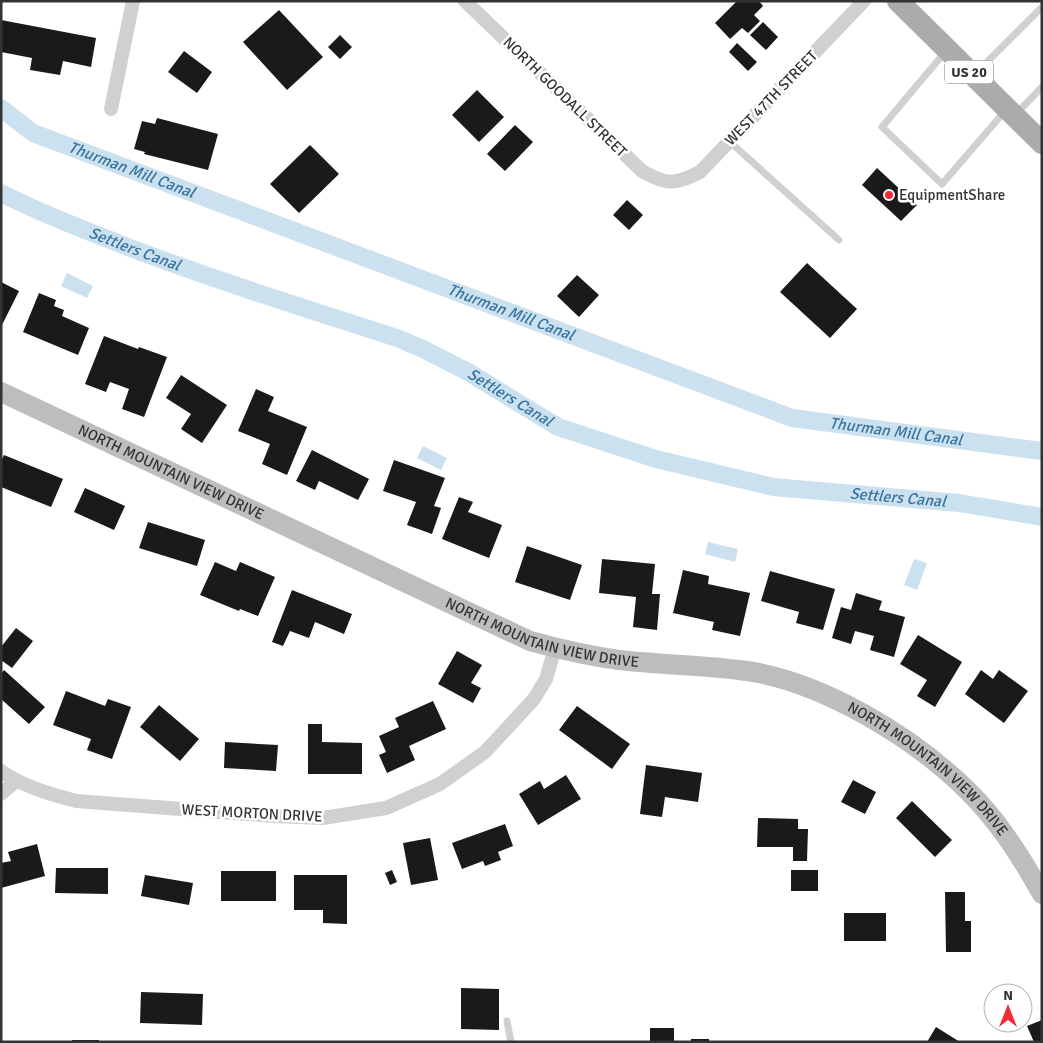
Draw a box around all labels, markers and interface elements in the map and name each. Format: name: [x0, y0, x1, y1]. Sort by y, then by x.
street label: NORTH GOODALL STREET: [499, 33, 631, 161]
street label: WEST 47TH STREET: [721, 46, 822, 149]
road number: US 20: [945, 61, 993, 84]
water label: Thurman Mill Canal: [66, 137, 199, 203]
place label: EquipmentShare: [899, 186, 1005, 204]
marker: EquipmentShare: [883, 189, 895, 201]
water label: Settlers Canal: [86, 223, 184, 276]
water label: Thurman Mill Canal: [445, 280, 578, 346]
water label: Settlers Canal: [464, 364, 557, 432]
water label: Thurman Mill Canal: [828, 413, 965, 451]
street label: NORTH MOUNTAIN VIEW DRIVE: [75, 421, 267, 524]
water label: Settlers Canal: [849, 484, 948, 512]
street label: NORTH MOUNTAIN VIEW DRIVE: [443, 594, 640, 671]
street label: NORTH MOUNTAIN VIEW DRIVE: [845, 698, 1012, 839]
street label: WEST MORTON DRIVE: [181, 800, 323, 826]
north arrow: [983, 983, 1033, 1033]
text: N: [1003, 987, 1013, 1004]

